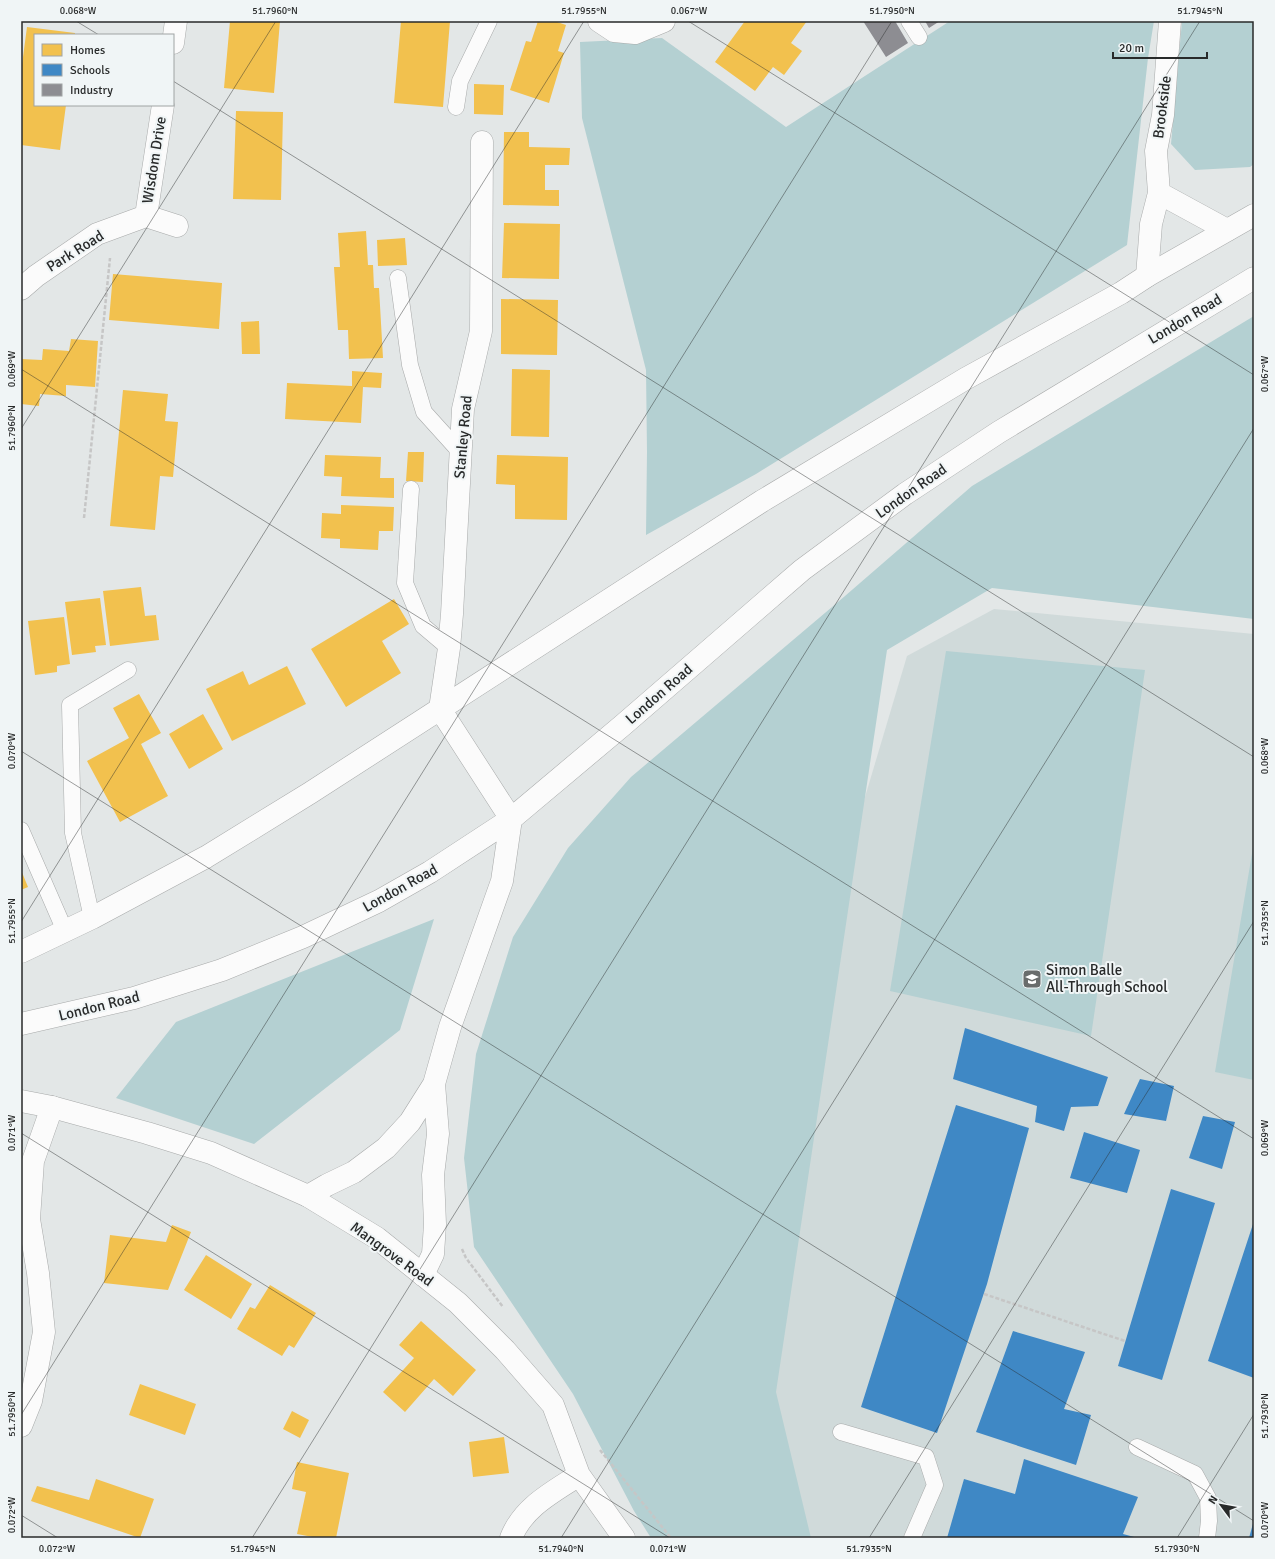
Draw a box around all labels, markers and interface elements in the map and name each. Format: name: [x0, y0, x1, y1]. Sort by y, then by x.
text: 0.068°W: [60, 5, 97, 17]
text: 51.7960°N: [252, 5, 298, 17]
text: 51.7955°N: [561, 5, 607, 17]
text: 0.067°W: [671, 5, 708, 17]
text: 51.7950°N: [869, 5, 915, 17]
text: 51.7945°N: [1177, 5, 1223, 17]
legend: [34, 34, 174, 106]
scale bar: [1113, 34, 1207, 60]
text: 20 m: [1119, 41, 1144, 56]
text: Homes: [70, 43, 105, 58]
text: Schools: [70, 63, 110, 78]
street label: Brookside: [1149, 74, 1175, 140]
text: Industry: [70, 83, 113, 98]
street label: Wisdom Drive: [138, 115, 170, 205]
street label: Park Road: [43, 226, 107, 276]
street label: London Road: [1145, 290, 1225, 348]
text: 0.069°W: [6, 350, 18, 387]
text: 0.067°W: [1259, 355, 1271, 392]
street label: Stanley Road: [450, 395, 476, 479]
text: 51.7960°N: [6, 405, 18, 451]
street label: London Road: [872, 460, 950, 522]
street label: London Road: [622, 660, 696, 728]
text: 0.070°W: [6, 732, 18, 769]
text: 0.068°W: [1259, 737, 1271, 774]
street label: London Road: [359, 860, 441, 916]
text: 51.7955°N: [6, 898, 18, 944]
text: 51.7935°N: [1259, 900, 1271, 946]
place label: Simon Balle All-Through School: [1046, 961, 1168, 996]
school or university icon: Simon Balle All-Through School: [1021, 968, 1043, 990]
street label: London Road: [57, 987, 141, 1025]
text: 0.071°W: [6, 1114, 18, 1151]
text: 0.069°W: [1259, 1119, 1271, 1156]
street label: Mangrove Road: [347, 1218, 437, 1290]
text: 51.7950°N: [6, 1391, 18, 1437]
text: 51.7930°N: [1259, 1393, 1271, 1439]
north arrow: [1201, 1485, 1241, 1525]
text: N: [1205, 1493, 1220, 1507]
text: 0.072°W: [6, 1496, 18, 1533]
text: 0.070°W: [1259, 1501, 1271, 1538]
text: 0.072°W: [39, 1543, 76, 1555]
text: 51.7945°N: [230, 1543, 276, 1555]
text: 51.7940°N: [538, 1543, 584, 1555]
text: 0.071°W: [650, 1543, 687, 1555]
text: 51.7935°N: [846, 1543, 892, 1555]
text: 51.7930°N: [1154, 1543, 1200, 1555]

